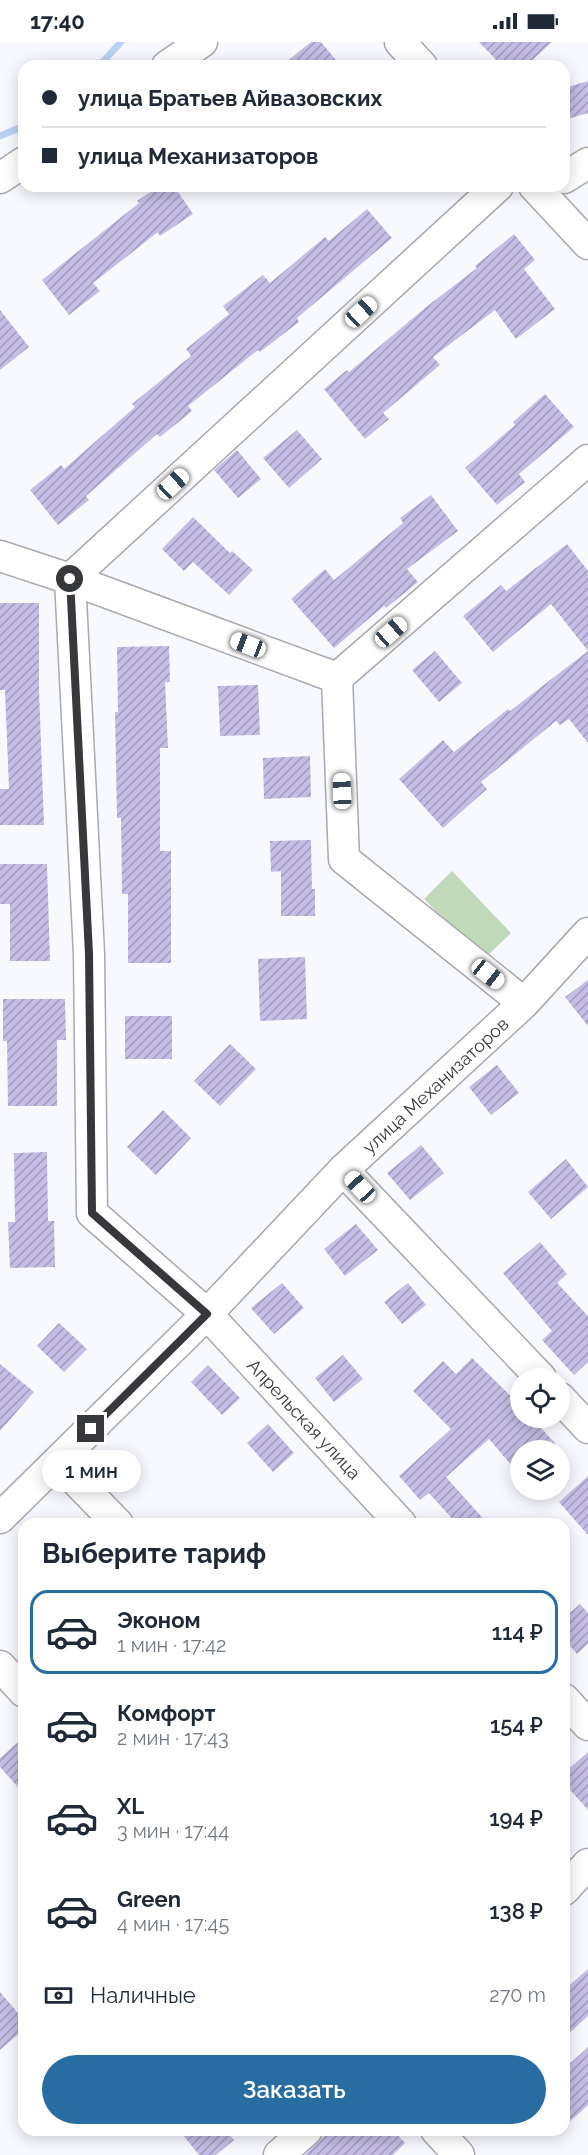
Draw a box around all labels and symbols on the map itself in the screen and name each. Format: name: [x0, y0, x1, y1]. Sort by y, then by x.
car: [342, 293, 380, 331]
car: [154, 465, 192, 503]
route start: [56, 565, 83, 592]
car: [372, 613, 410, 651]
car: [228, 630, 268, 660]
car: [332, 773, 352, 809]
car: [468, 956, 508, 992]
street label: улица Механизаторов: [358, 1013, 512, 1157]
car: [341, 1168, 379, 1206]
street label: Апрельская улица: [243, 1355, 365, 1483]
route end: [77, 1415, 104, 1442]
callout: 1 мин: [42, 1450, 140, 1492]

